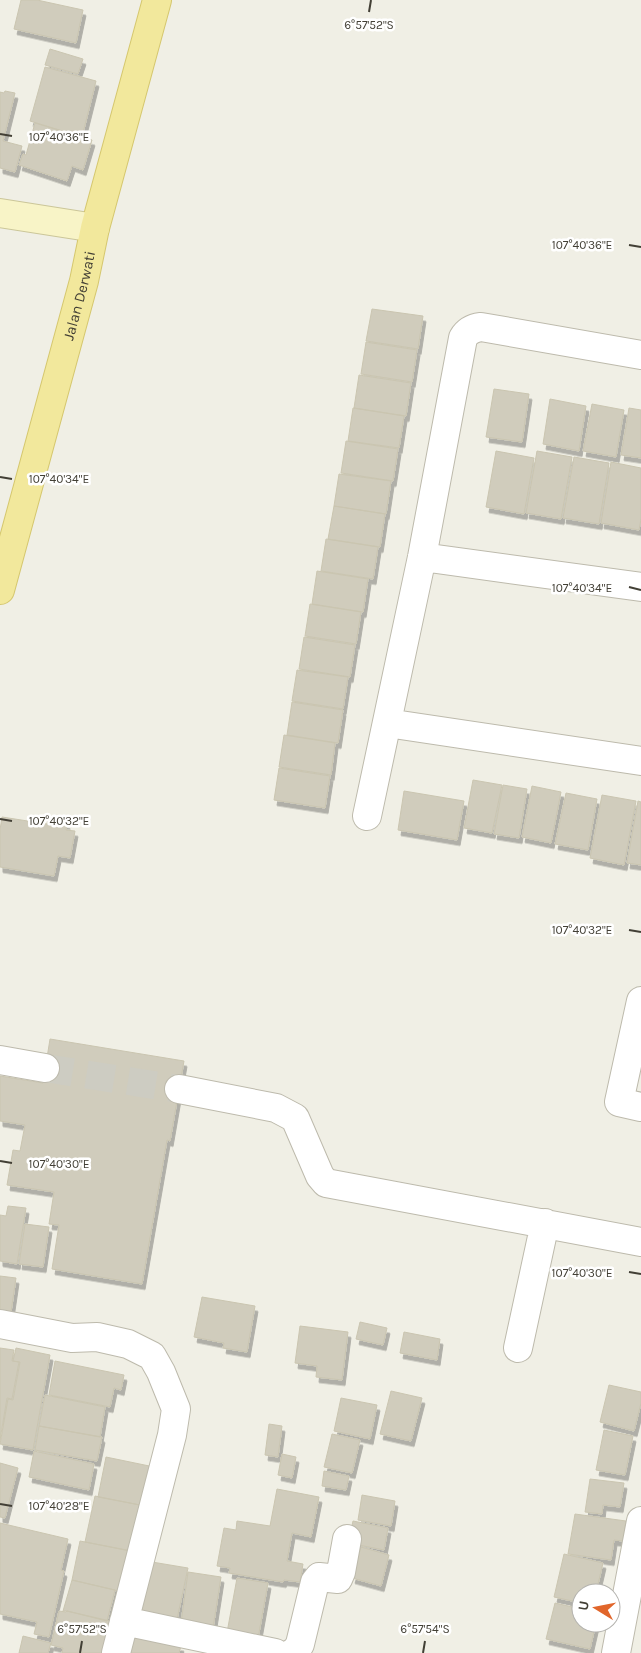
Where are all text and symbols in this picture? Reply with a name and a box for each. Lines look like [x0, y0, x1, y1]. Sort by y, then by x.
text: 6°57'52"S [344, 18, 394, 32]
text: 107°40'36"E [29, 130, 89, 144]
text: 107°40'36"E [552, 238, 612, 252]
street label: Jalan Derwati [59, 249, 99, 342]
text: 107°40'34"E [29, 472, 89, 486]
text: 107°40'34"E [552, 581, 612, 595]
text: 107°40'32"E [29, 814, 89, 828]
text: 107°40'32"E [552, 923, 612, 937]
text: 107°40'30"E [29, 1157, 89, 1171]
text: 107°40'30"E [552, 1266, 612, 1280]
text: 107°40'28"E [29, 1499, 90, 1513]
north arrow [571, 1583, 621, 1633]
text: U [574, 1600, 593, 1612]
text: 6°57'52"S [57, 1622, 107, 1636]
text: 6°57'54"S [400, 1622, 450, 1636]

